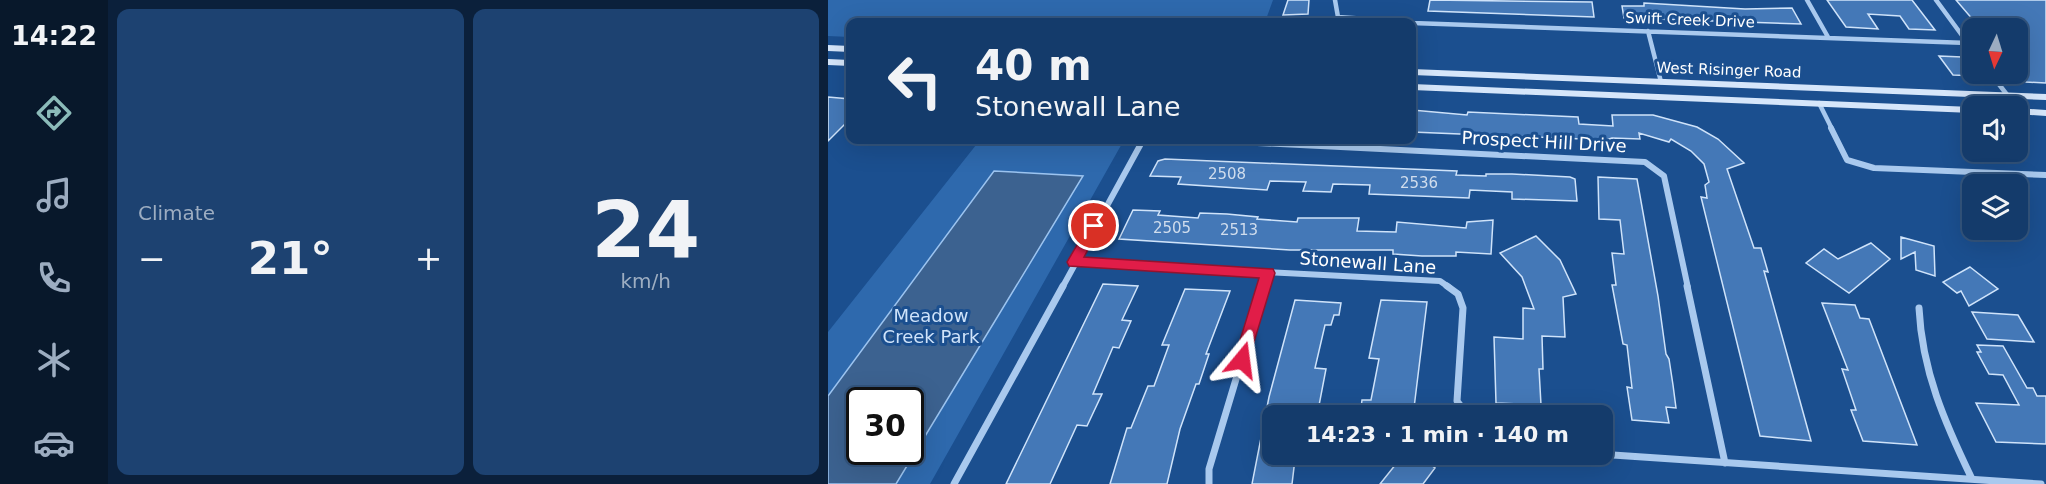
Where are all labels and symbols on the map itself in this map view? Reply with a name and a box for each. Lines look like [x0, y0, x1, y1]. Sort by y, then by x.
street label: Swift Creek Drive [1625, 9, 1755, 31]
north arrow [1962, 18, 2028, 84]
street label: West Risinger Road [1656, 58, 1802, 82]
street label: Prospect Hill Drive [1461, 127, 1627, 156]
house number: 2508 [1208, 165, 1246, 183]
house number: 2536 [1400, 174, 1438, 192]
pin [1068, 200, 1119, 251]
house number: 2505 [1153, 219, 1191, 237]
house number: 2513 [1220, 221, 1258, 239]
street label: Stonewall Lane [1299, 247, 1437, 278]
park label: Meadow Creek Park [883, 305, 980, 347]
position arrow [1210, 328, 1274, 392]
speed limit sign: 30 [846, 387, 924, 465]

